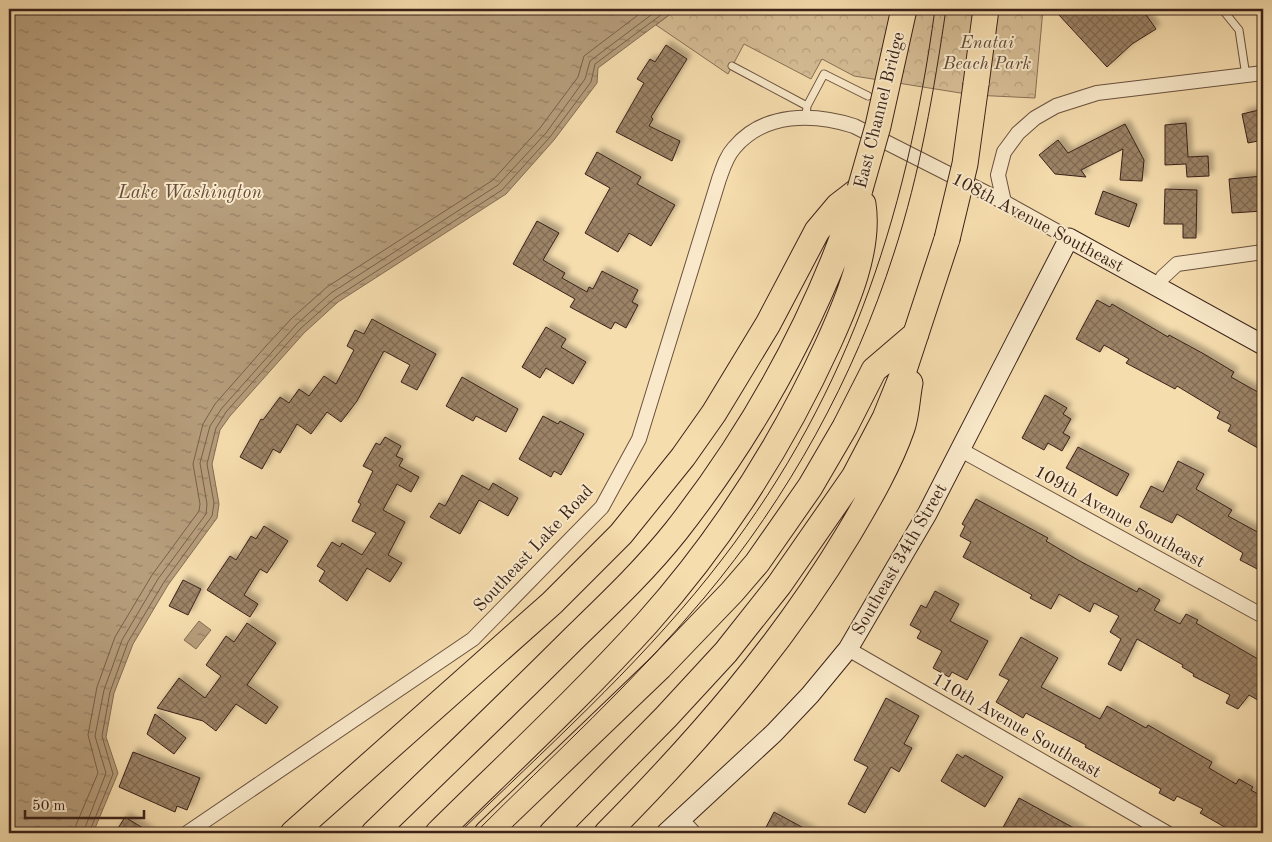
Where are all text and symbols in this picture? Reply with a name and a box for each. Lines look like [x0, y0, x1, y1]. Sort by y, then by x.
street label: East Channel Bridge [852, 30, 908, 190]
park label: Enatai Beach Park [942, 34, 1031, 73]
street label: 108th Avenue Southeast [949, 170, 1126, 276]
water label: Lake Washington [117, 184, 262, 203]
street label: 109th Avenue Southeast [1031, 463, 1208, 571]
street label: Southeast 34th Street [849, 481, 951, 638]
street label: Southeast Lake Road [471, 482, 597, 615]
street label: 110th Avenue Southeast [929, 670, 1104, 782]
scale bar [25, 787, 144, 819]
text: 50 m [32, 799, 66, 814]

